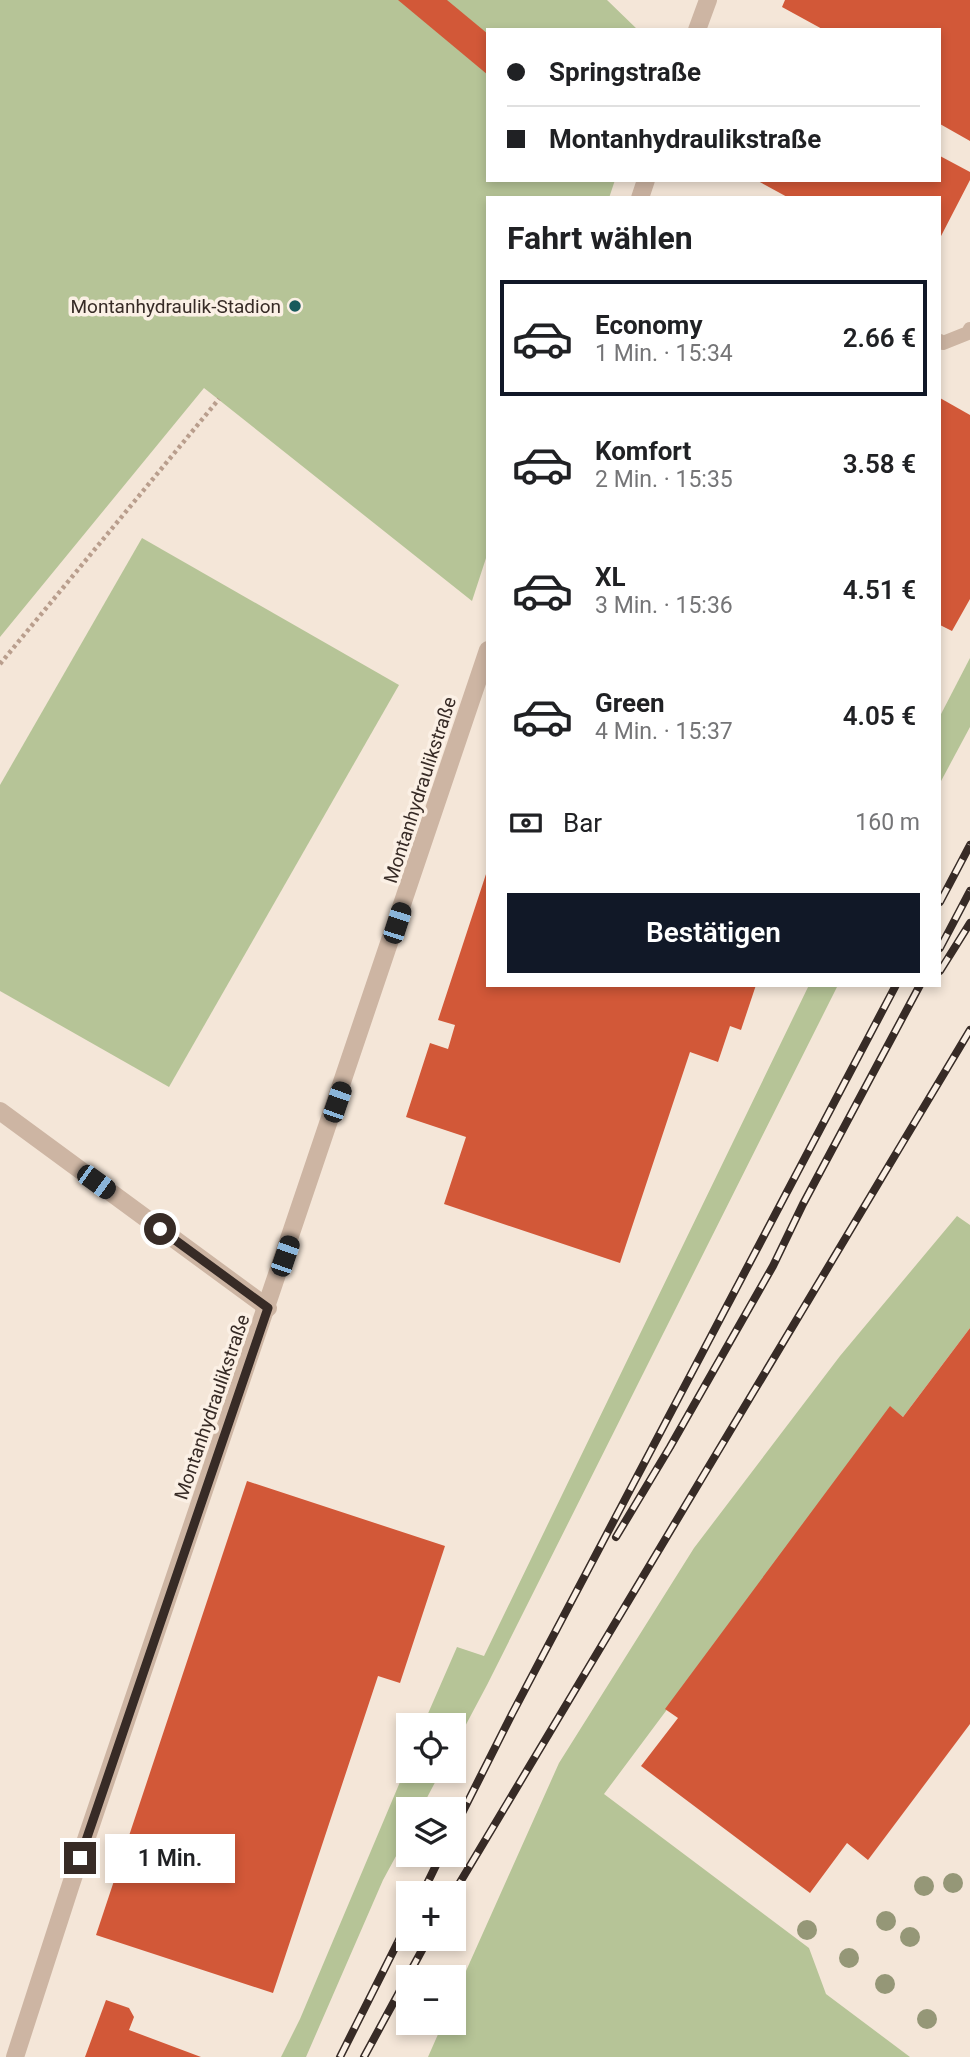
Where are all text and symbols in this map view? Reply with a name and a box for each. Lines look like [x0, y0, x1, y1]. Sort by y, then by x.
text: Springstraße [549, 57, 701, 87]
text: Montanhydraulikstraße [549, 124, 821, 154]
text: Fahrt wählen [507, 219, 693, 257]
place label: Montanhydraulik-Stadion [70, 295, 281, 318]
marker: Montanhydraulik-Stadion [287, 298, 303, 314]
icon: car [511, 307, 574, 370]
text: Economy [595, 310, 702, 340]
text: 2.66 € [843, 323, 916, 353]
text: 1 Min. · 15:34 [595, 340, 733, 367]
icon: car [511, 433, 574, 496]
text: Komfort [595, 436, 691, 466]
text: 3.58 € [843, 449, 916, 479]
text: 2 Min. · 15:35 [595, 466, 733, 493]
icon: car [511, 559, 574, 622]
text: XL [595, 562, 626, 592]
text: 4.51 € [843, 575, 916, 605]
text: 3 Min. · 15:36 [595, 592, 733, 619]
icon: car [511, 685, 574, 748]
text: Green [595, 688, 665, 718]
street label: Montanhydraulikstraße [379, 694, 461, 886]
text: 4.05 € [843, 701, 916, 731]
text: 4 Min. · 15:37 [595, 718, 733, 745]
icon: cash [507, 804, 545, 842]
text: Bar [563, 808, 602, 838]
text: 160 m [855, 809, 920, 836]
button: Bestätigen [507, 893, 920, 973]
car [381, 900, 414, 946]
car [321, 1079, 354, 1125]
car [73, 1161, 120, 1203]
route start [144, 1213, 176, 1245]
car [269, 1233, 302, 1279]
street label: Montanhydraulikstraße [169, 1311, 255, 1503]
map controls [396, 1713, 466, 2035]
button: locate [396, 1713, 466, 1783]
button: layers [396, 1797, 466, 1867]
callout: 1 Min. [104, 1834, 234, 1882]
route end [64, 1842, 96, 1874]
text: 1 Min. [138, 1845, 202, 1872]
button: + [396, 1881, 466, 1951]
button: − [396, 1965, 466, 2035]

